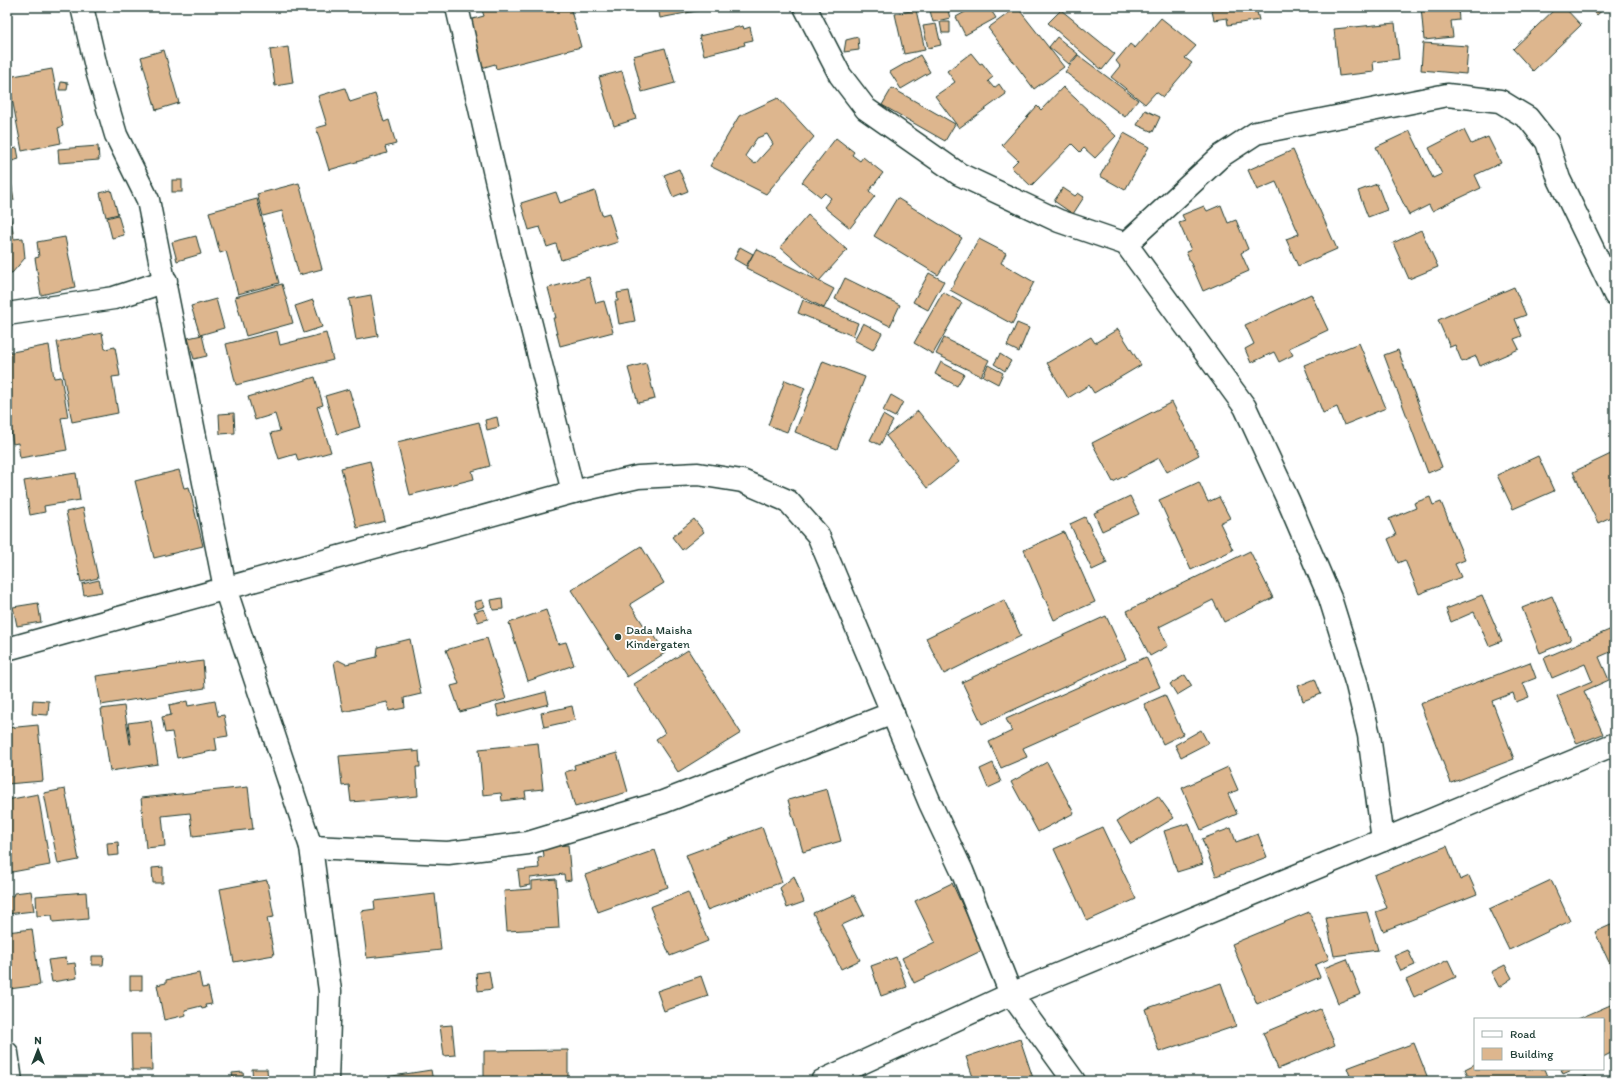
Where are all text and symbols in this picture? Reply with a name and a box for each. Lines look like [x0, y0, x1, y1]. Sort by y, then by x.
place label: Dada Maisha Kindergaten [626, 623, 692, 651]
marker: Dada Maisha Kindergaten [613, 632, 623, 642]
legend [1474, 1018, 1604, 1070]
text: Road [1510, 1027, 1536, 1041]
north arrow [18, 1030, 58, 1070]
text: N [34, 1034, 42, 1047]
text: Building [1510, 1047, 1554, 1061]

